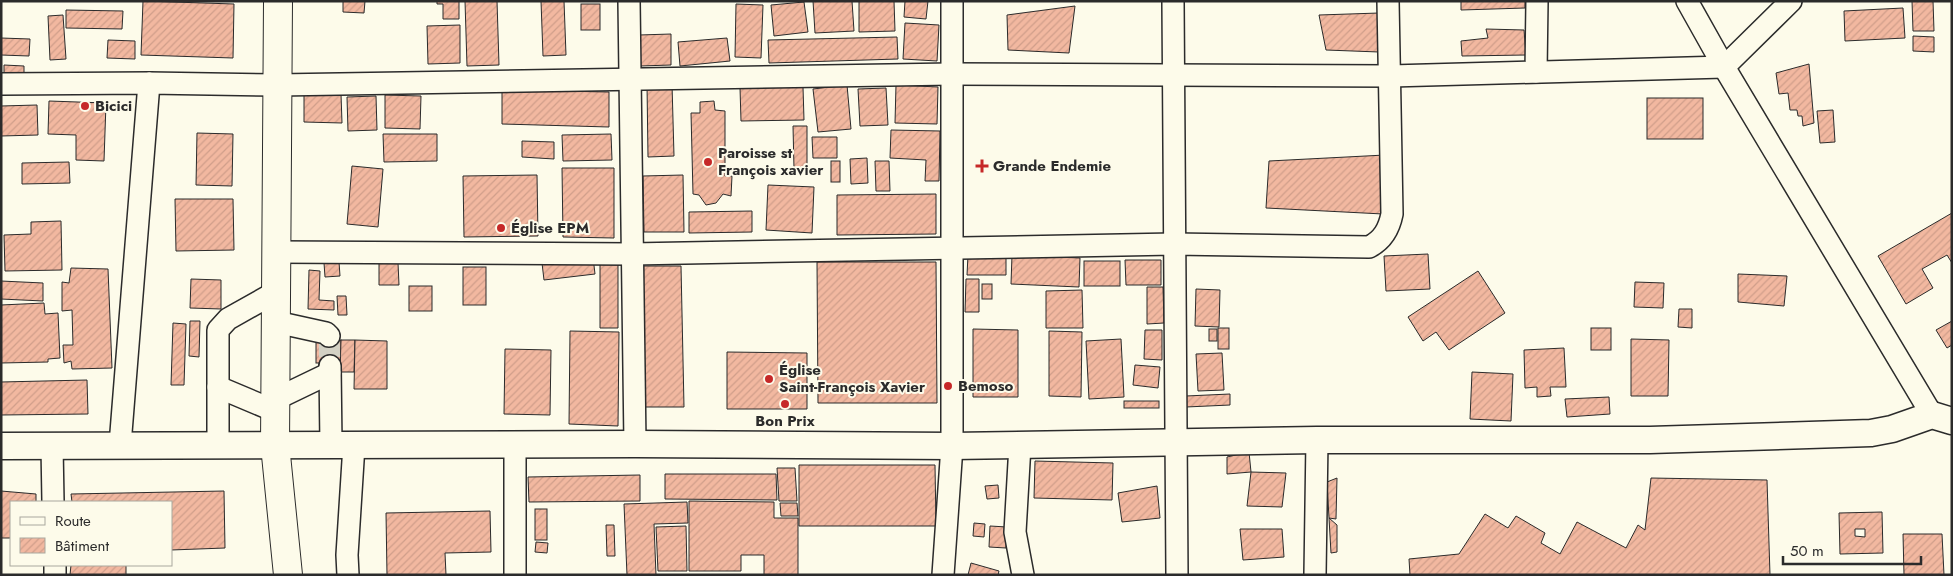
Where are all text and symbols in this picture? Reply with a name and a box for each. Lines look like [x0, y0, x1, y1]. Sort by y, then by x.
place label: Bicici [95, 95, 132, 117]
marker: Bicici [79, 100, 91, 112]
place label: Paroisse st François xavier [718, 142, 824, 181]
place label: Grande Endemie [993, 155, 1111, 177]
marker: Paroisse st François xavier [702, 156, 714, 168]
marker: Grande Endemie [975, 159, 989, 173]
place label: Église EPM [511, 217, 589, 239]
marker: Église EPM [495, 222, 507, 234]
place label: Église Saint-François Xavier [779, 359, 926, 398]
marker: Église Saint-François Xavier [763, 373, 775, 385]
place label: Bemoso [958, 375, 1014, 397]
marker: Bemoso [942, 380, 954, 392]
marker: Bon Prix [779, 398, 791, 410]
place label: Bon Prix [755, 410, 815, 432]
legend [10, 501, 172, 566]
text: Route [55, 510, 91, 532]
scale bar [1783, 534, 1920, 566]
text: Bâtiment [55, 535, 109, 557]
text: 50 m [1790, 540, 1824, 562]

